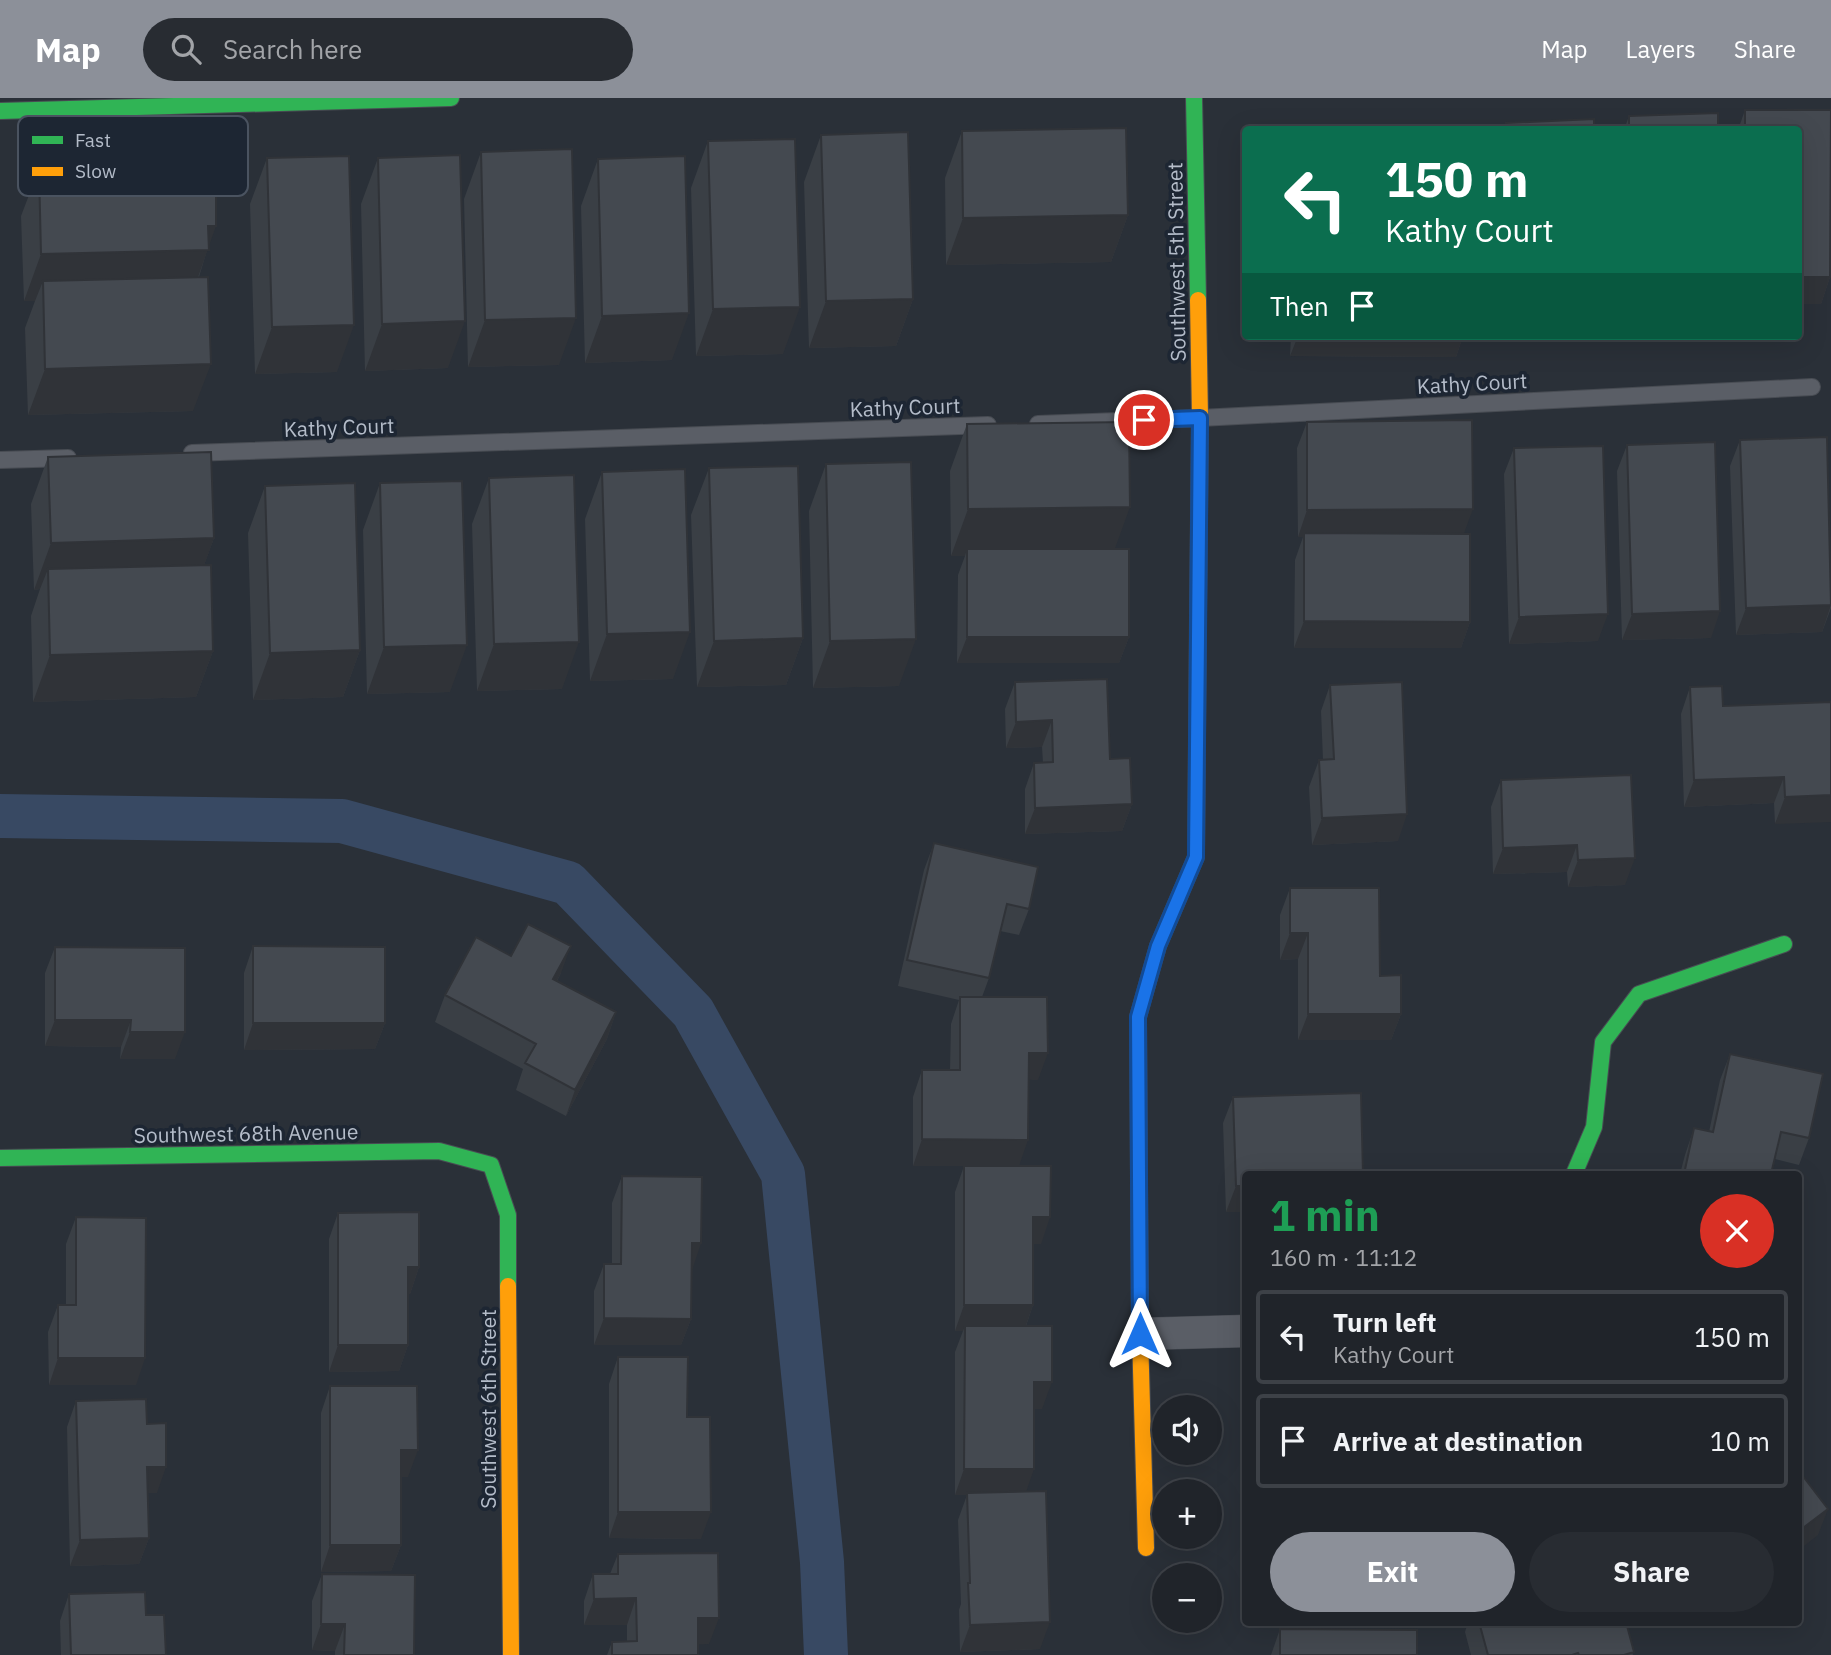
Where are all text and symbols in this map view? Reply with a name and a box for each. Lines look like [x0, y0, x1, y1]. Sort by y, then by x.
search box [143, 18, 633, 81]
text: Map [35, 28, 101, 71]
icon: search [167, 30, 205, 68]
text: Search here [223, 32, 362, 66]
text: Map [1541, 33, 1588, 65]
text: Layers [1626, 33, 1696, 65]
text: Share [1734, 33, 1796, 65]
legend [18, 116, 248, 196]
text: Fast [75, 128, 111, 152]
text: 150 m [1385, 147, 1529, 210]
icon: left [1270, 154, 1361, 245]
text: Slow [75, 159, 116, 183]
street label: Southwest 5th Street [1160, 162, 1192, 362]
text: Kathy Court [1385, 209, 1554, 251]
icon: arrive [1343, 287, 1381, 325]
text: Then [1270, 289, 1329, 323]
street label: Kathy Court [1416, 366, 1528, 400]
pin [1114, 390, 1174, 450]
street label: Kathy Court [849, 391, 961, 423]
icon: arrive [1125, 401, 1163, 439]
street label: Kathy Court [283, 411, 395, 443]
street label: Southwest 68th Avenue [133, 1117, 359, 1149]
text: 1 min [1270, 1188, 1380, 1243]
button: close [1700, 1194, 1774, 1268]
text: 160 m · 11:12 [1270, 1242, 1417, 1272]
position arrow [1103, 1297, 1177, 1371]
text: Turn left [1333, 1305, 1436, 1339]
street label: Southwest 6th Street [474, 1309, 502, 1509]
icon: left [1274, 1318, 1312, 1356]
text: 150 m [1694, 1320, 1770, 1354]
text: Kathy Court [1333, 1339, 1454, 1369]
map controls [1152, 1395, 1222, 1633]
button: sound [1152, 1395, 1222, 1465]
icon: arrive [1274, 1422, 1312, 1460]
text: Arrive at destination [1333, 1424, 1583, 1458]
text: 10 m [1710, 1424, 1770, 1458]
button: + [1152, 1479, 1222, 1549]
button: Exit [1270, 1532, 1515, 1612]
button: Share [1529, 1532, 1774, 1612]
button: − [1152, 1563, 1222, 1633]

